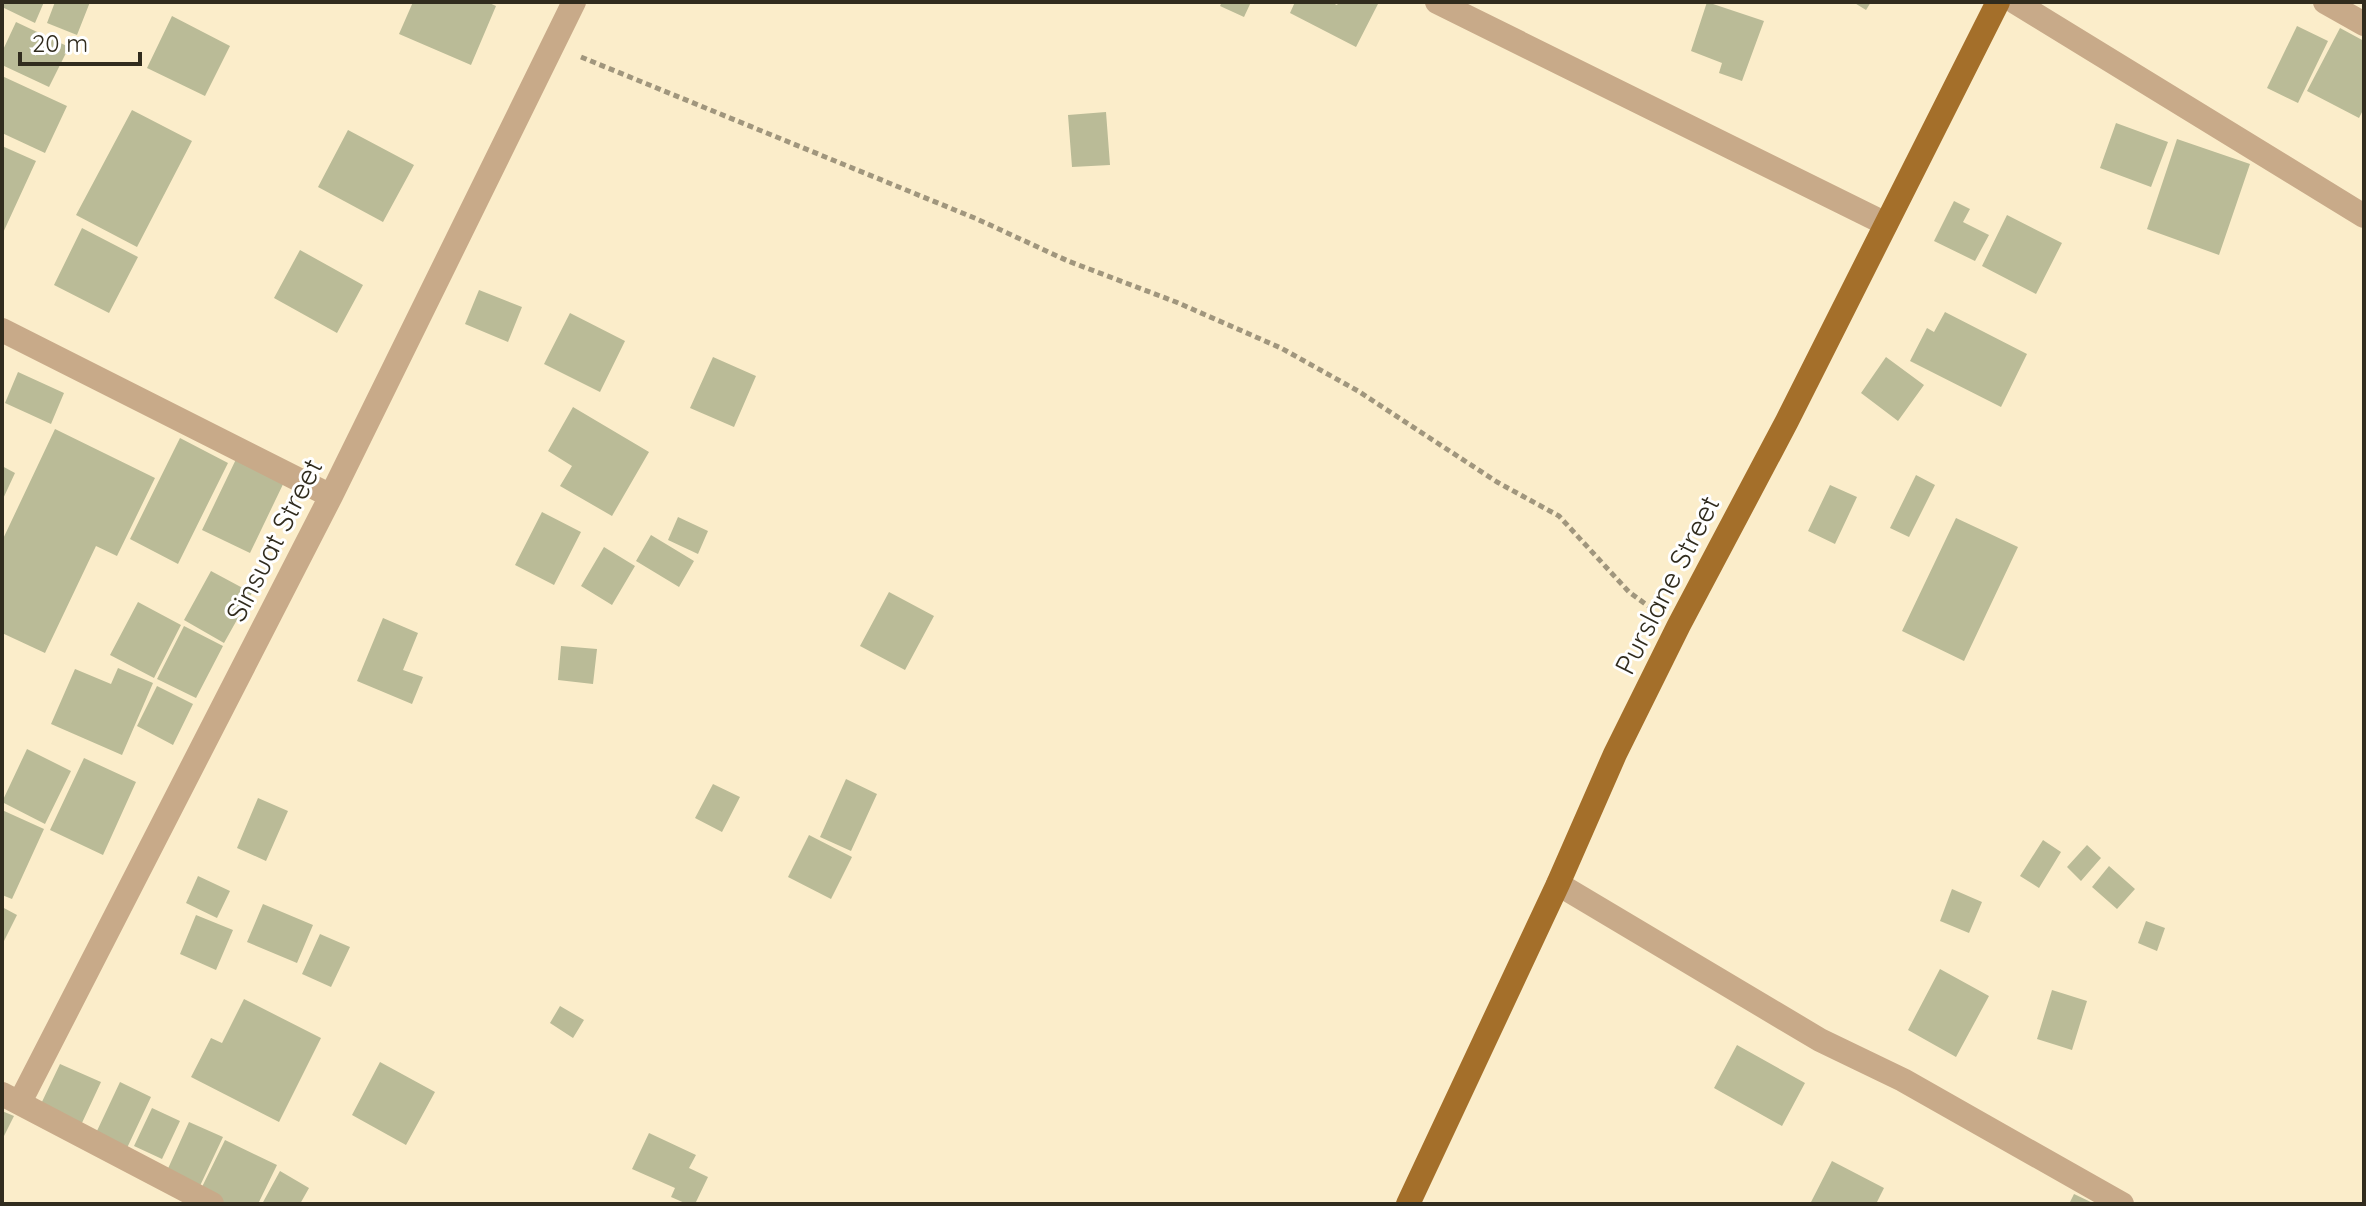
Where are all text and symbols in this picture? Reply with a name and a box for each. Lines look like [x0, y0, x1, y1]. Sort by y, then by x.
scale bar [20, 16, 140, 66]
text: 20 m [32, 28, 88, 58]
street label: Sinsuat Street [218, 453, 329, 627]
street label: Purslane Street [1606, 490, 1727, 680]

